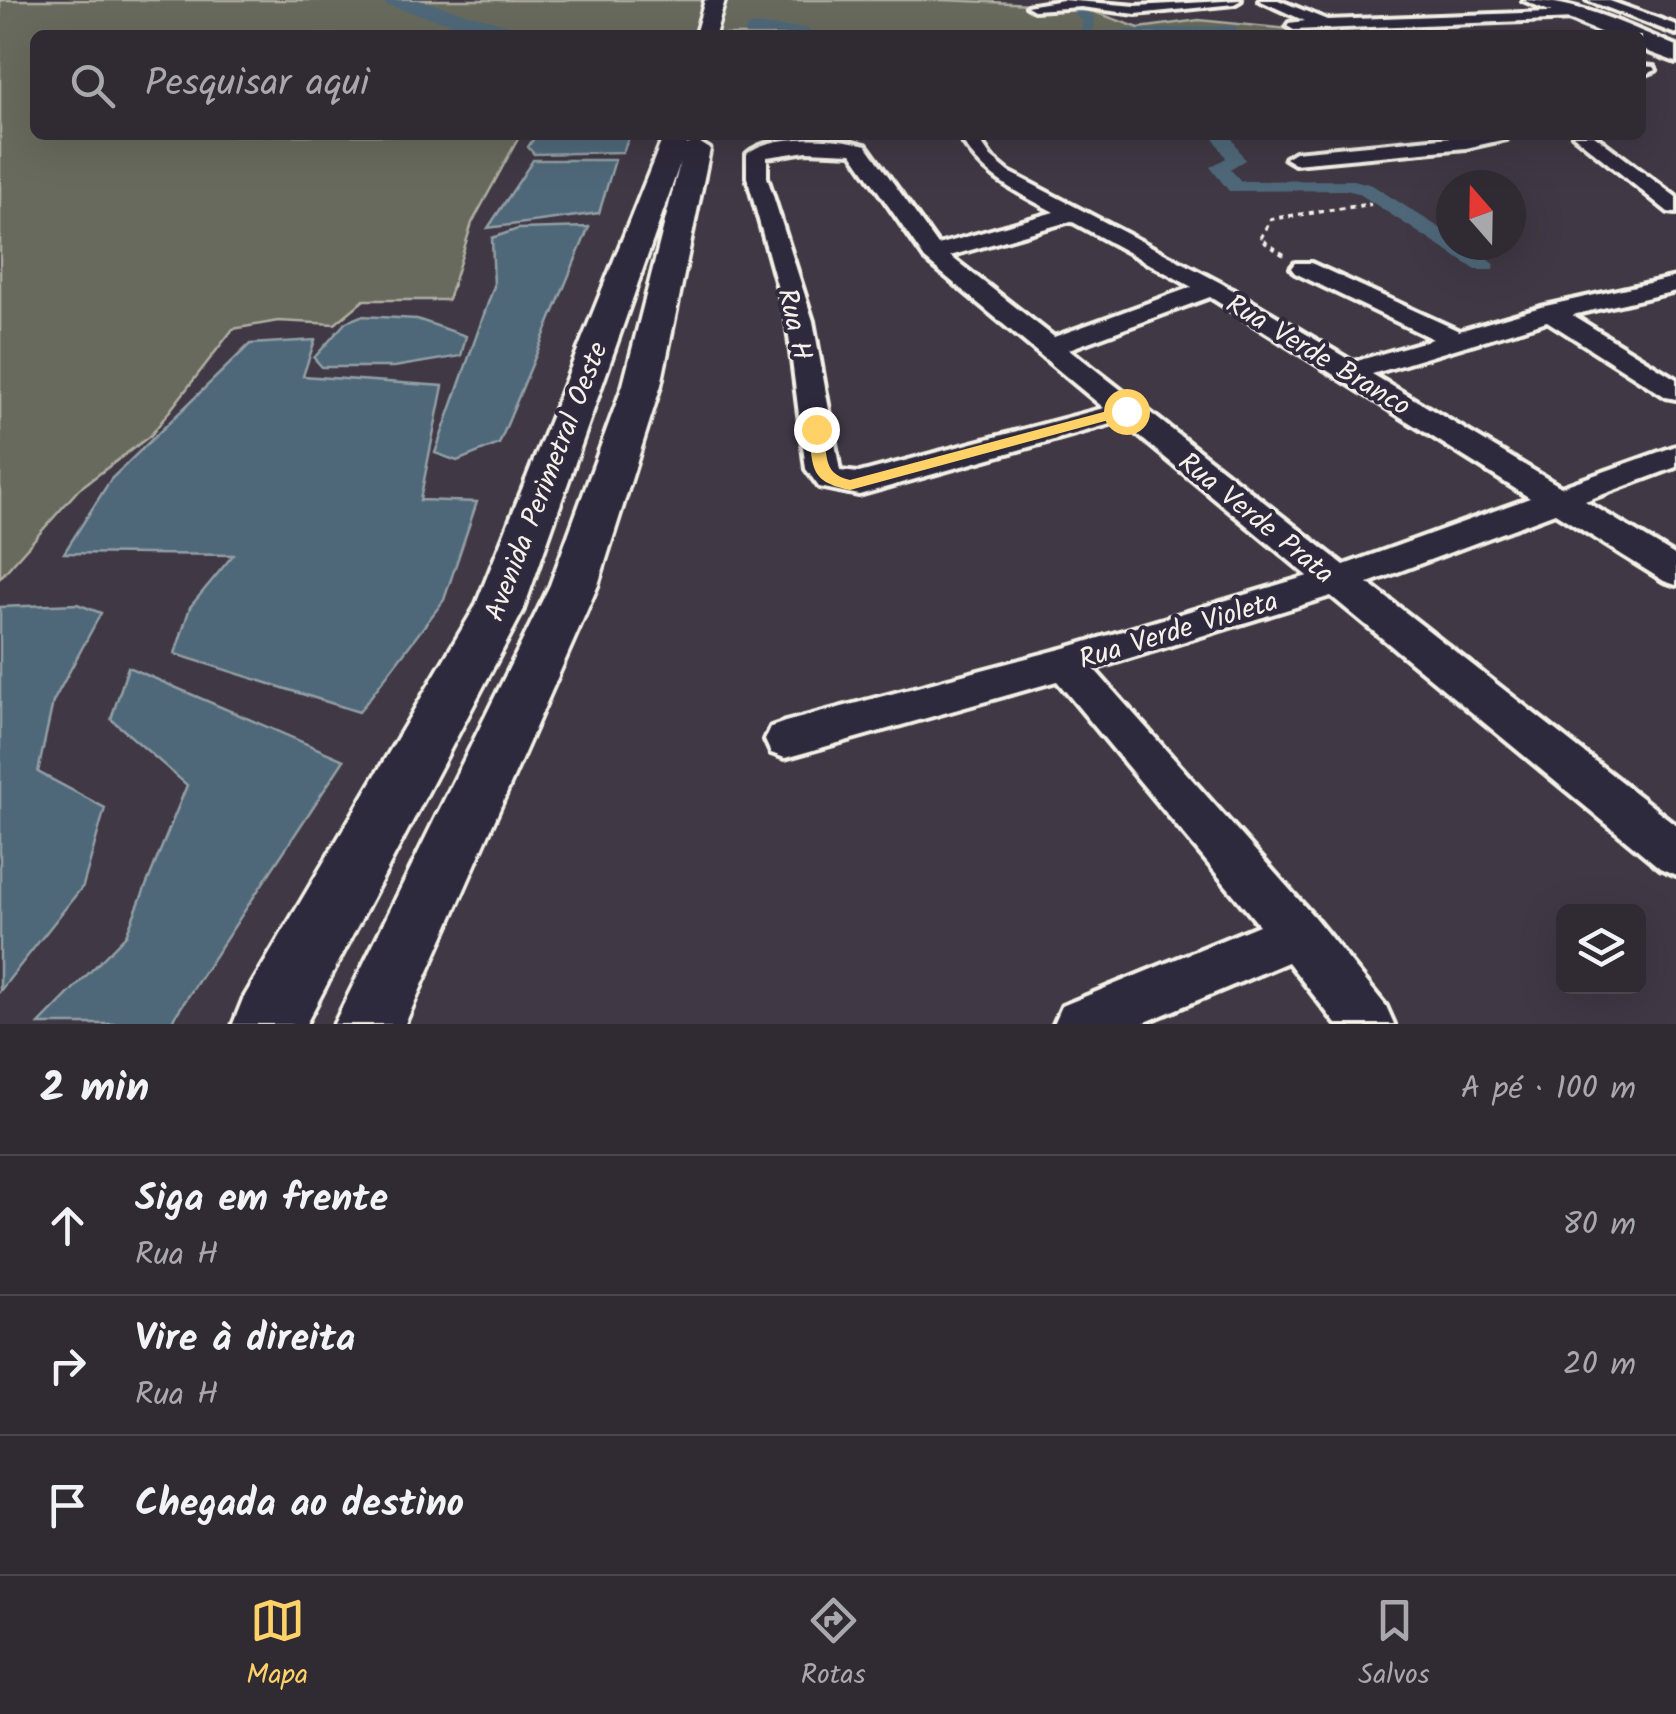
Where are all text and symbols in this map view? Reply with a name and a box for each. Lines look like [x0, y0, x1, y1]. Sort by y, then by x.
search box [30, 30, 1646, 140]
text: Pesquisar aqui [145, 55, 369, 115]
icon: search [65, 58, 120, 113]
north arrow [1436, 170, 1526, 260]
street label: Rua Verde Branco [1217, 283, 1419, 429]
street label: Rua H [763, 284, 824, 365]
street label: Avenida Perimetral Oeste [473, 335, 622, 628]
route start [1104, 389, 1150, 435]
route end [794, 407, 840, 453]
street label: Rua Verde Prata [1167, 442, 1344, 596]
street label: Rua Verde Violeta [1073, 580, 1284, 683]
map controls [1556, 904, 1646, 994]
button: layers [1556, 904, 1646, 994]
text: 2 min [40, 1056, 149, 1123]
text: A pé · 100 m [1461, 1064, 1636, 1115]
text: Siga em frente [135, 1170, 388, 1230]
icon: ahead [40, 1198, 95, 1253]
text: 80 m [1562, 1200, 1636, 1251]
text: Rua H [135, 1230, 218, 1281]
text: Vire à direita [135, 1310, 355, 1370]
icon: right [40, 1338, 95, 1393]
text: 20 m [1563, 1340, 1636, 1391]
text: Rua H [135, 1370, 218, 1421]
text: Chegada ao destino [135, 1475, 464, 1535]
icon: arrive [40, 1478, 95, 1533]
tab: Mapa [246, 1593, 308, 1698]
tab: Rotas [801, 1593, 866, 1698]
tab: Salvos [1358, 1593, 1430, 1698]

